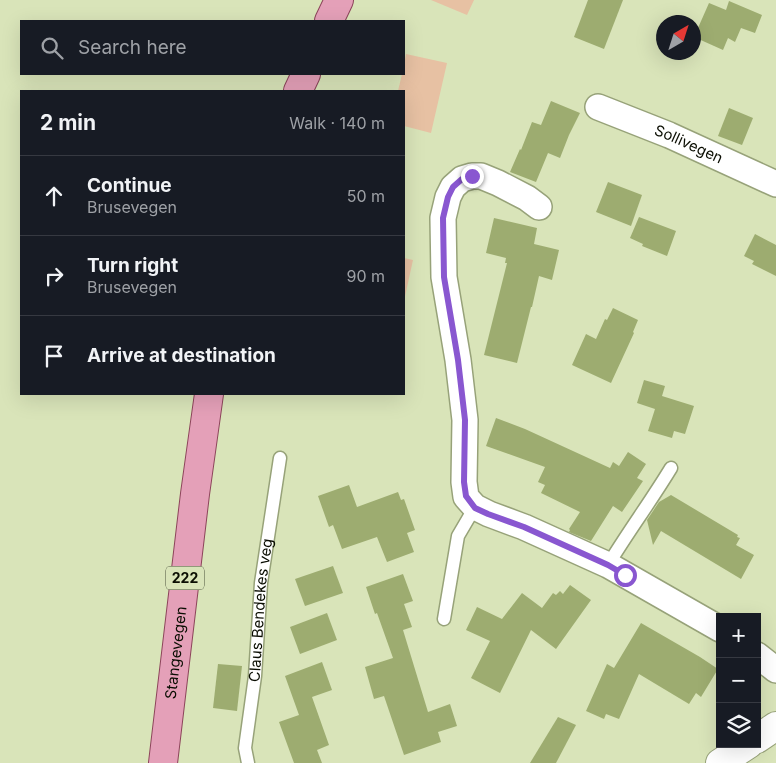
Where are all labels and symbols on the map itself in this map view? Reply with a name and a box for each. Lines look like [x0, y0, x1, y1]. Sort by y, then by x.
north arrow [656, 15, 701, 60]
street label: Sollivegen [652, 120, 726, 167]
route end [461, 165, 484, 188]
street label: Claus Bendekes veg [244, 537, 277, 683]
route start [614, 564, 637, 587]
road number: 222 [166, 566, 204, 590]
street label: Stangevegen [161, 605, 191, 700]

